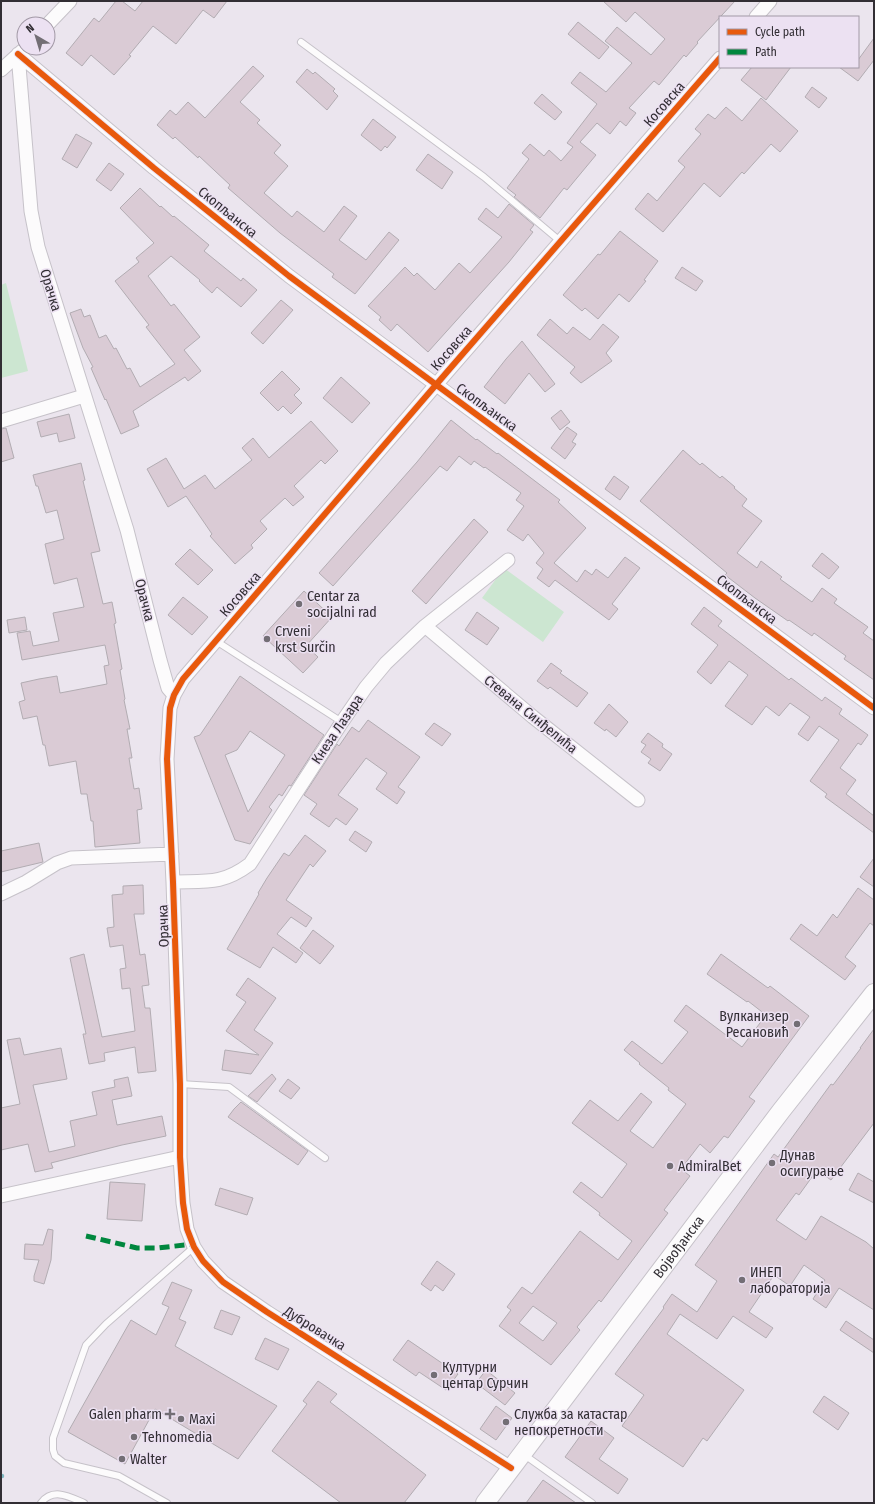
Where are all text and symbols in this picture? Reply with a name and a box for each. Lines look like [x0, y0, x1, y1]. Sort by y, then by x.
north arrow [16, 16, 56, 56]
legend [719, 16, 859, 68]
text: N [24, 21, 37, 36]
text: Cycle path [755, 25, 805, 39]
text: Path [755, 45, 777, 59]
street label: Косовска [640, 78, 689, 130]
street label: Скопљанска [195, 183, 261, 242]
street label: Орачка [36, 267, 65, 313]
street label: Косовска [427, 322, 476, 374]
street label: Скопљанска [453, 379, 521, 435]
street label: Косовска [216, 568, 265, 620]
street label: Скопљанска [713, 571, 781, 628]
street label: Орачка [131, 577, 158, 623]
place label: Centar za socijalni rad [307, 588, 377, 621]
marker: Centar za socijalni rad [294, 599, 304, 609]
place label: Crveni krst Surčin [275, 623, 336, 656]
marker: Crveni krst Surčin [262, 634, 272, 644]
street label: Стевана Синђелића [481, 672, 581, 757]
street label: Кнеза Лазара [308, 691, 367, 767]
street label: Орачка [154, 904, 173, 948]
place label: Вулканизер Ресановић [719, 1008, 789, 1041]
marker: Вулканизер Ресановић [792, 1019, 802, 1029]
place label: Дунав осигурање [779, 1147, 844, 1180]
place label: AdmiralBet [678, 1158, 742, 1175]
marker: Дунав осигурање [767, 1158, 777, 1168]
marker: AdmiralBet [665, 1161, 675, 1171]
street label: Војвођанска [650, 1212, 708, 1282]
place label: ИНЕП лабораторија [750, 1264, 831, 1297]
marker: ИНЕП лабораторија [737, 1275, 747, 1285]
street label: Дубровачка [280, 1302, 349, 1354]
place label: Културни центар Сурчин [442, 1359, 528, 1392]
marker: Културни центар Сурчин [429, 1370, 439, 1380]
place label: Galen pharm [89, 1406, 162, 1423]
place label: Служба за катастар непокретности [514, 1406, 627, 1439]
marker: Galen pharm [165, 1409, 175, 1419]
place label: Maxi [189, 1411, 215, 1428]
marker: Maxi [176, 1414, 186, 1424]
marker: Служба за катастар непокретности [501, 1417, 511, 1427]
place label: Tehnomedia [142, 1429, 212, 1446]
marker: Tehnomedia [129, 1432, 139, 1442]
place label: Walter [130, 1451, 167, 1468]
marker: Walter [117, 1454, 127, 1464]

